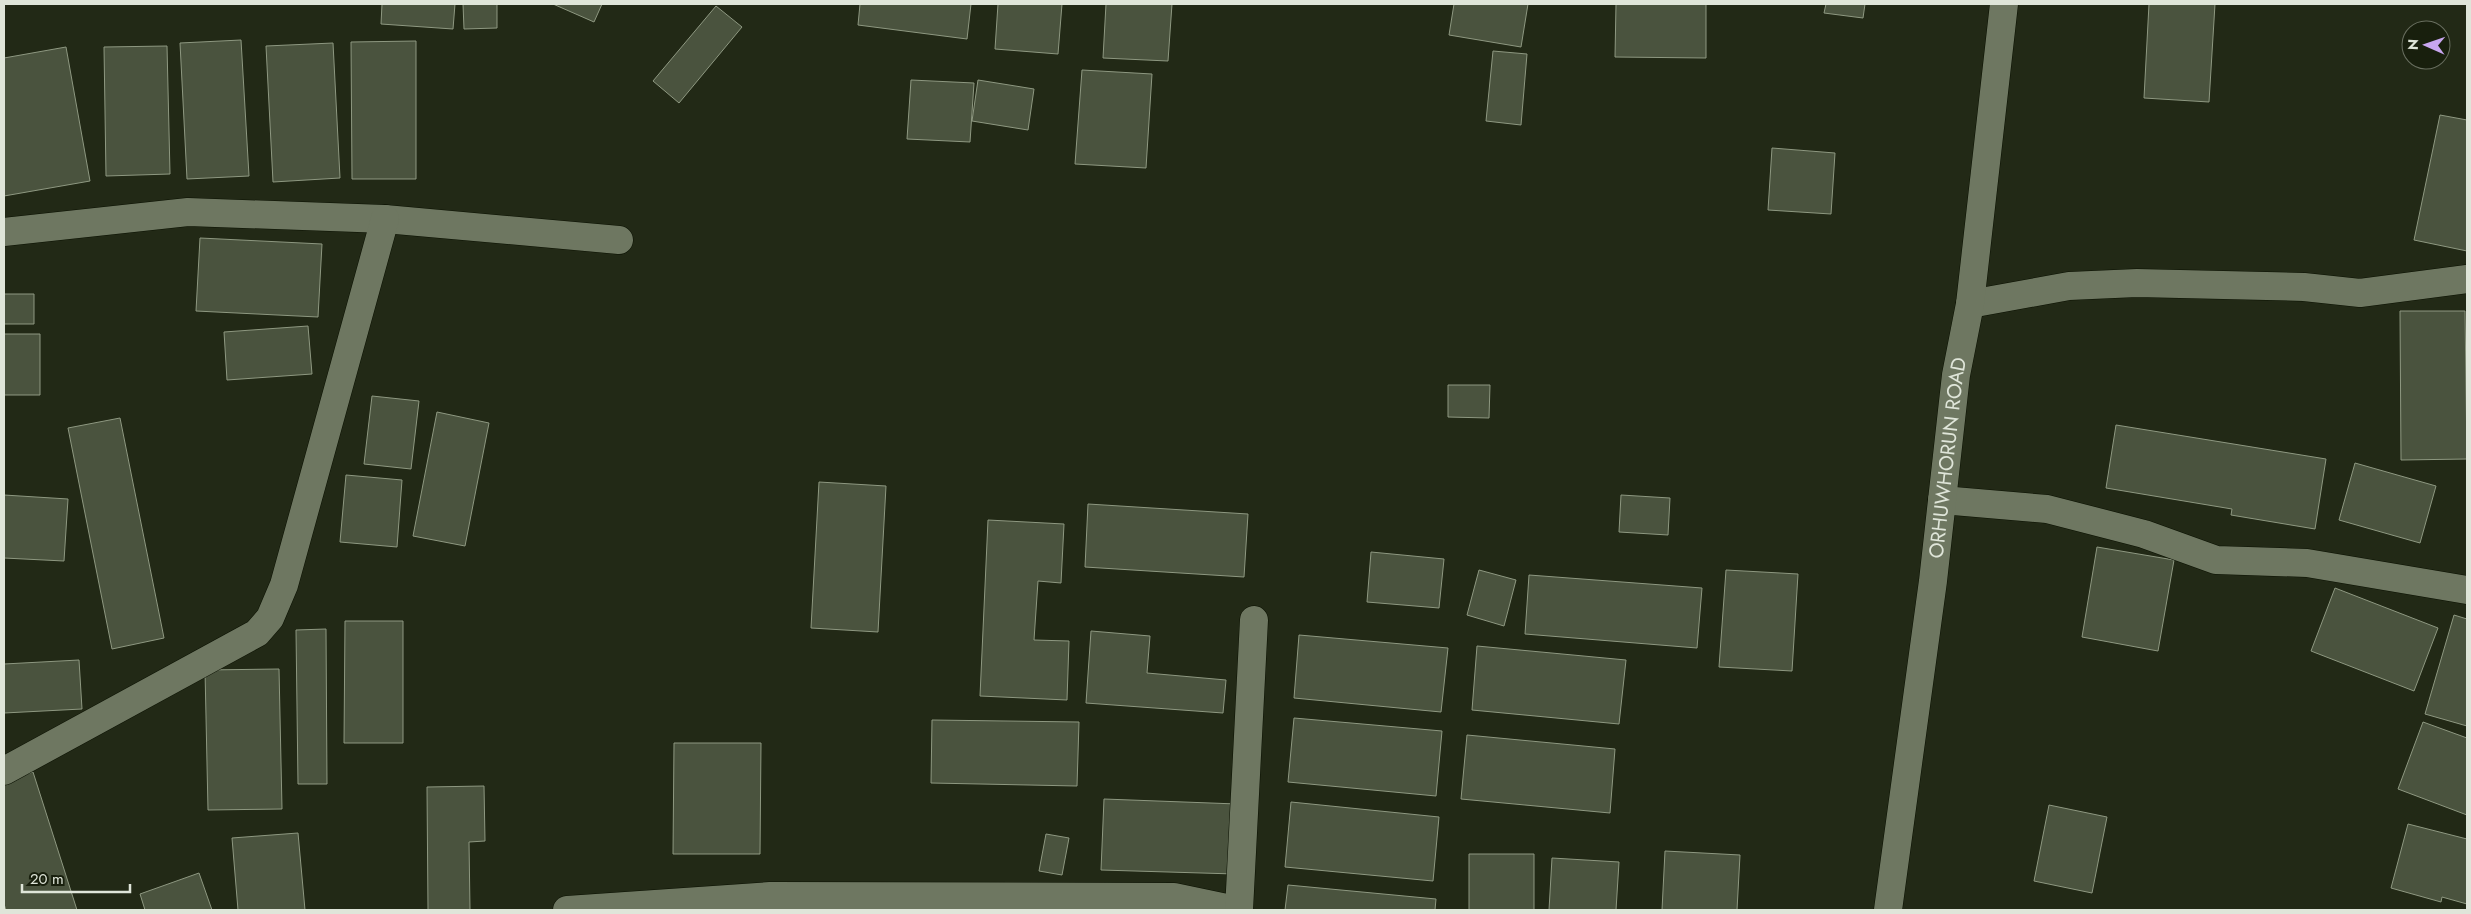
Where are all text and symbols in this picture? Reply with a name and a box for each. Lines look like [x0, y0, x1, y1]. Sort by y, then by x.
north arrow [2401, 20, 2451, 70]
text: N [2403, 39, 2423, 50]
street label: ORHUWHORUN ROAD [1922, 355, 1974, 560]
scale bar [22, 862, 130, 894]
text: 20 m [30, 868, 64, 890]

